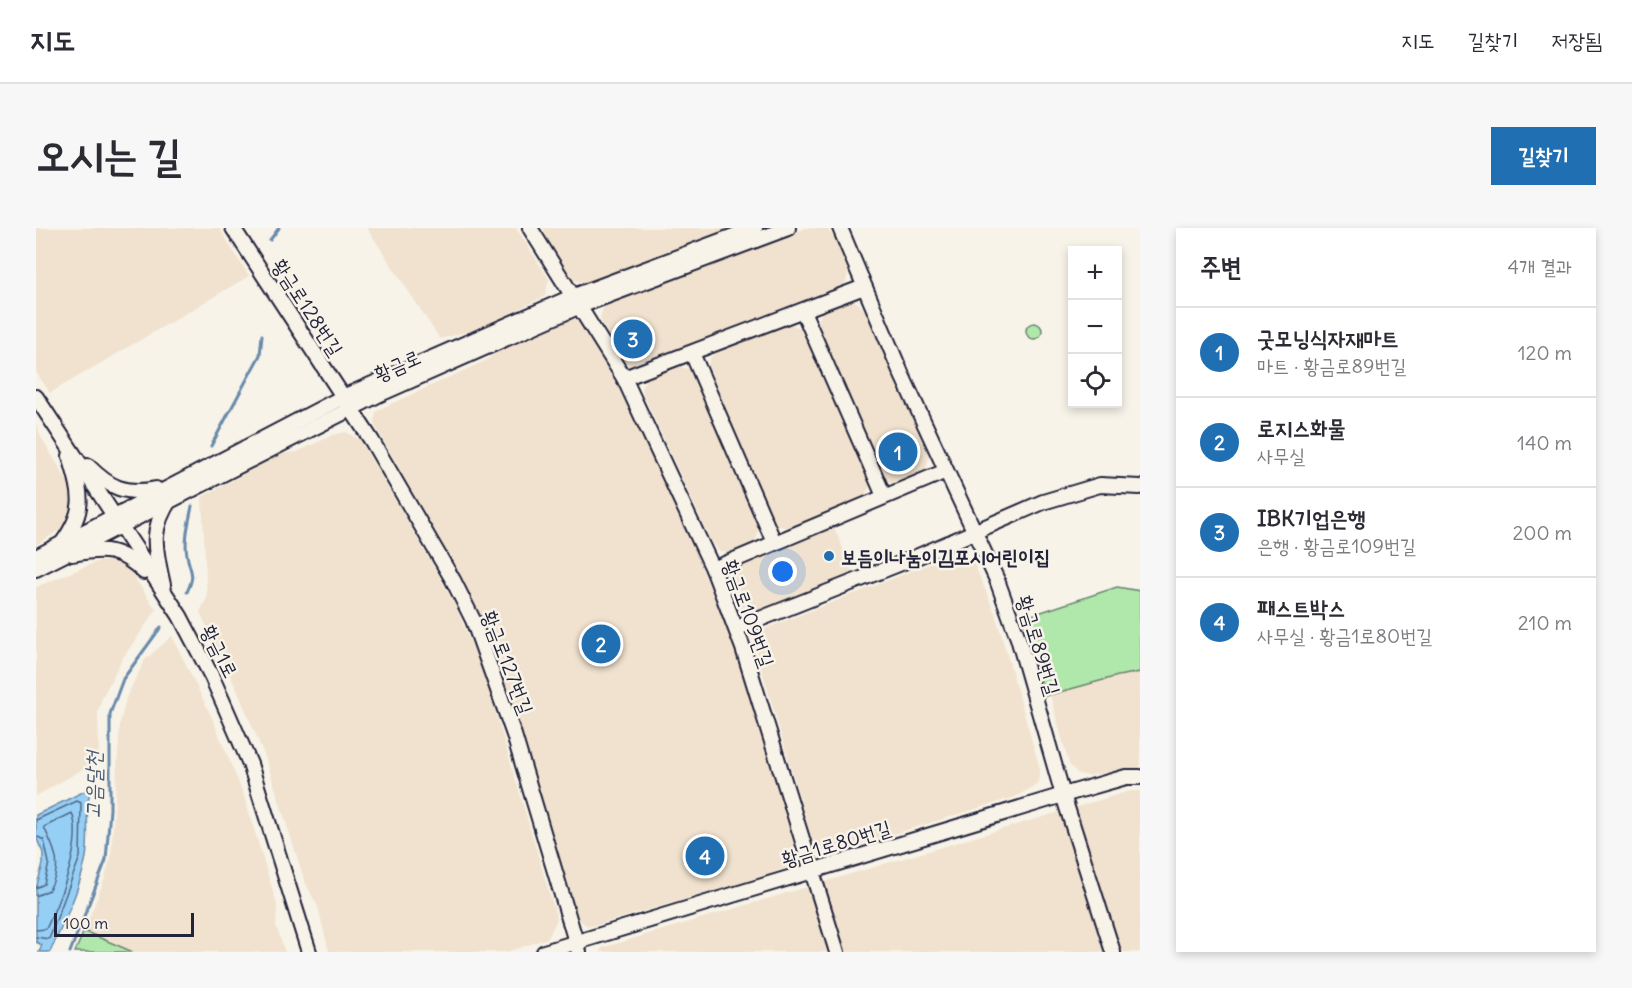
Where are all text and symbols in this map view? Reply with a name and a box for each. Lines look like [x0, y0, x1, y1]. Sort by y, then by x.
text: 지도 [30, 22, 75, 58]
text: 지도 [1401, 27, 1435, 54]
text: 길찾기 [1468, 27, 1518, 54]
text: 저장됨 [1551, 27, 1602, 54]
button: 길찾기 [1491, 127, 1596, 185]
text: 오시는 길 [36, 129, 181, 181]
map controls [1068, 246, 1122, 408]
button: + [1068, 246, 1122, 300]
text: 주변 [1200, 250, 1242, 283]
street label: 황금로128번길 [267, 254, 349, 360]
text: 4개 결과 [1507, 254, 1572, 279]
button: − [1068, 300, 1122, 354]
pin: 3 [614, 316, 652, 362]
text: 굿모닝식자재마트 [1257, 324, 1399, 352]
text: 1 [1216, 340, 1223, 365]
text: 120 m [1518, 340, 1572, 365]
street label: 황금로 [370, 344, 424, 386]
text: 마트 · 황금로89번길 [1257, 353, 1407, 378]
button: locate [1068, 354, 1122, 408]
text: 로지스화물 [1257, 414, 1346, 442]
pin: 1 [878, 430, 918, 474]
text: 2 [1214, 430, 1225, 455]
text: 140 m [1517, 430, 1572, 455]
text: 사무실 [1257, 443, 1305, 468]
text: IBK기업은행 [1257, 504, 1365, 532]
text: 3 [1214, 520, 1225, 545]
text: 200 m [1512, 520, 1572, 545]
text: 은행 · 황금로109번길 [1257, 533, 1416, 558]
place label: 보듬이나눔이김포시어린이집 [841, 544, 1050, 569]
marker: 보듬이나눔이김포시어린이집 [822, 549, 836, 563]
street label: 황금로109번길 [718, 556, 780, 670]
your location [768, 557, 797, 586]
street label: 황금로89번길 [1012, 592, 1066, 698]
text: 패스트박스 [1257, 594, 1346, 622]
street label: 황금로127번길 [477, 607, 539, 717]
text: 4 [1214, 610, 1225, 635]
text: 210 m [1518, 610, 1572, 635]
street label: 황금1로 [196, 620, 244, 682]
pin: 2 [582, 622, 620, 666]
text: 사무실 · 황금1로80번길 [1257, 623, 1432, 648]
water label: 고음달천 [79, 749, 107, 819]
street label: 황금1로80번길 [778, 815, 894, 871]
pin: 4 [686, 834, 724, 878]
scale bar [54, 910, 194, 938]
text: 100 m [63, 913, 108, 933]

